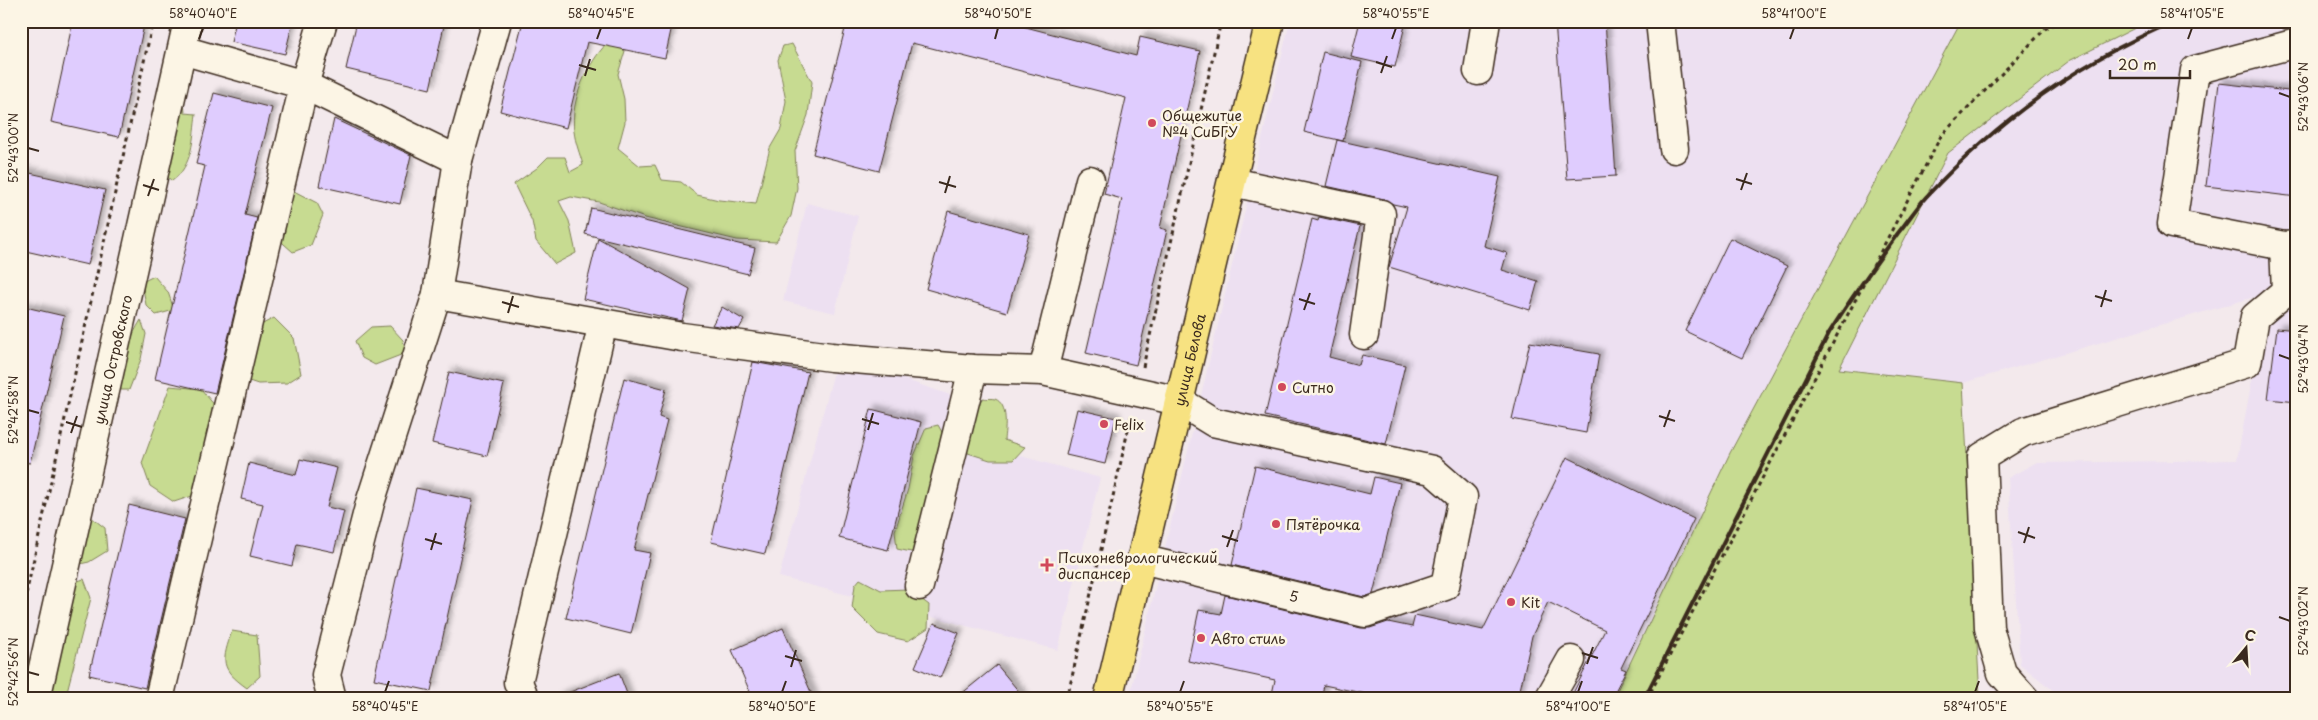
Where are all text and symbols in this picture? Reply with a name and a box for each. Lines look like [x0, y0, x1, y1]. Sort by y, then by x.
text: 58°40'40"E [169, 4, 237, 22]
text: 58°40'45"E [567, 4, 635, 22]
text: 58°40'50"E [964, 4, 1032, 22]
text: 58°40'55"E [1362, 4, 1430, 22]
text: 58°41'00"E [1761, 4, 1827, 22]
text: 58°41'05"E [2160, 4, 2224, 22]
scale bar [2110, 48, 2190, 80]
text: 20 m [2118, 52, 2157, 75]
text: 52°43'06"N [2294, 62, 2312, 132]
place label: Общежитие №4 СиБГУ [1162, 105, 1242, 142]
text: 52°43'00"N [4, 113, 22, 183]
marker: Общежитие №4 СиБГУ [1146, 117, 1158, 129]
street label: улица Островского [87, 292, 137, 426]
street label: улица Белова [1168, 311, 1210, 408]
text: 52°43'04"N [2294, 324, 2312, 394]
text: 52°42'58"N [4, 376, 22, 444]
place label: Ситно [1292, 377, 1334, 398]
marker: Ситно [1276, 381, 1288, 393]
place label: Felix [1114, 414, 1144, 435]
marker: Felix [1098, 418, 1110, 430]
place label: Пятёрочка [1286, 514, 1360, 535]
marker: Пятёрочка [1270, 518, 1282, 530]
place label: Психоневрологический диспансер [1058, 547, 1217, 584]
marker: Психоневрологический диспансер [1040, 558, 1054, 572]
street label: 5 [1287, 585, 1301, 607]
text: 52°43'02"N [2294, 586, 2312, 656]
place label: Kit [1521, 592, 1541, 613]
marker: Kit [1505, 596, 1517, 608]
north arrow [2220, 622, 2270, 672]
text: С [2242, 624, 2258, 647]
place label: Авто стиль [1211, 628, 1285, 649]
marker: Авто стиль [1195, 632, 1207, 644]
text: 52°42'56"N [4, 637, 22, 707]
text: 58°40'45"E [351, 697, 419, 715]
text: 58°40'50"E [748, 697, 816, 715]
text: 58°40'55"E [1146, 697, 1214, 715]
text: 58°41'00"E [1545, 697, 1611, 715]
text: 58°41'05"E [1943, 697, 2007, 715]

